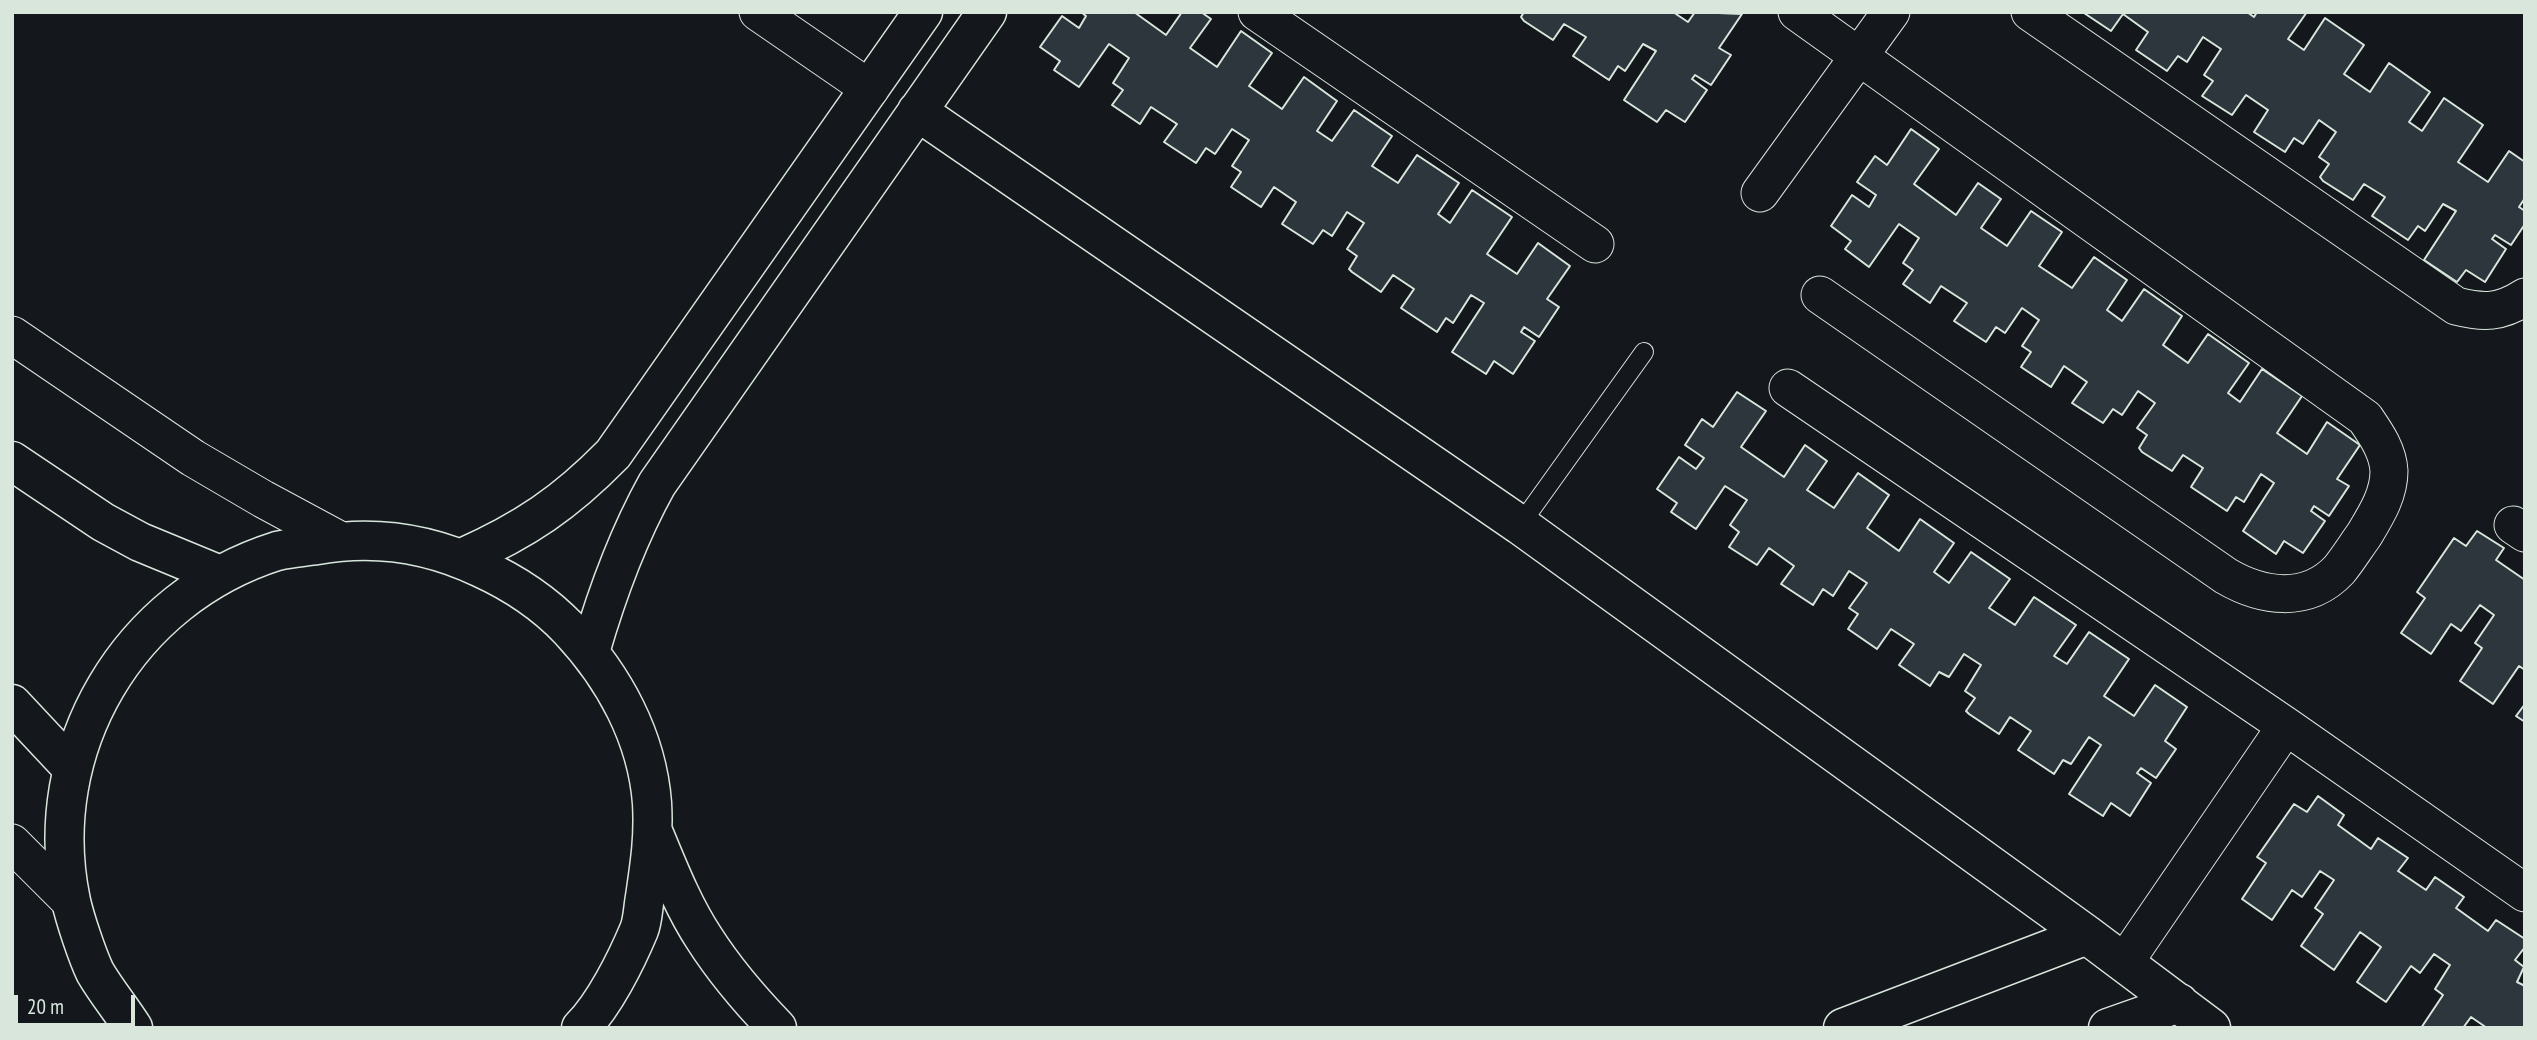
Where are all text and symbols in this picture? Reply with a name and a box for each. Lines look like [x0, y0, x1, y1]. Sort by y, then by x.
scale bar [18, 981, 138, 1025]
text: 20 m [27, 993, 64, 1020]

